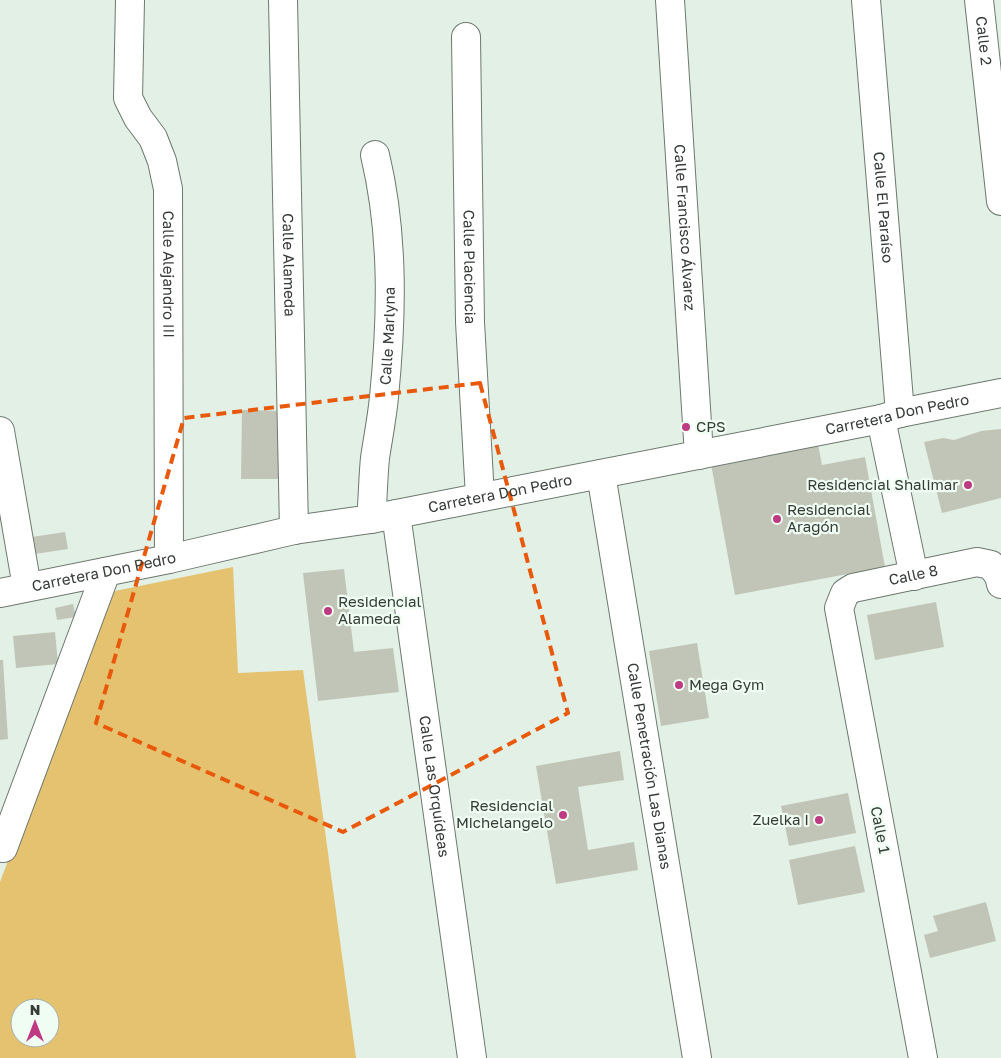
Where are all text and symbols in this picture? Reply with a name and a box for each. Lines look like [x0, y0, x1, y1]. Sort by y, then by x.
street label: Calle 2 [973, 15, 996, 66]
street label: Calle Francisco Álvarez [671, 144, 700, 312]
street label: Calle El Paraíso [871, 151, 898, 264]
street label: Calle Placiencia [460, 210, 480, 324]
street label: Calle Alejandro III [160, 211, 178, 338]
street label: Calle Alameda [279, 213, 300, 317]
street label: Calle Marlyna [375, 287, 398, 386]
street label: Carretera Don Pedro [824, 390, 970, 438]
place label: CPS [696, 417, 726, 435]
marker: CPS [680, 421, 692, 433]
street label: Carretera Don Pedro [426, 470, 573, 516]
place label: Residencial Shalimar [807, 475, 958, 493]
marker: Residencial Shalimar [962, 479, 974, 491]
place label: Residencial Aragón [787, 500, 871, 535]
marker: Residencial Aragón [771, 513, 783, 525]
street label: Carretera Don Pedro [30, 548, 177, 594]
street label: Calle 8 [887, 560, 939, 588]
place label: Residencial Alameda [338, 592, 422, 627]
marker: Residencial Alameda [322, 605, 334, 617]
street label: Calle Penetración Las Dianas [624, 661, 676, 871]
place label: Mega Gym [689, 675, 764, 693]
marker: Mega Gym [673, 679, 685, 691]
street label: Calle Las Orquídeas [416, 714, 454, 858]
place label: Residencial Michelangelo [456, 796, 553, 831]
street label: Calle 1 [868, 805, 894, 855]
marker: Residencial Michelangelo [557, 809, 569, 821]
place label: Zuelka I [752, 810, 809, 828]
marker: Zuelka I [813, 814, 825, 826]
north arrow [10, 998, 60, 1048]
text: N [30, 1001, 40, 1018]

